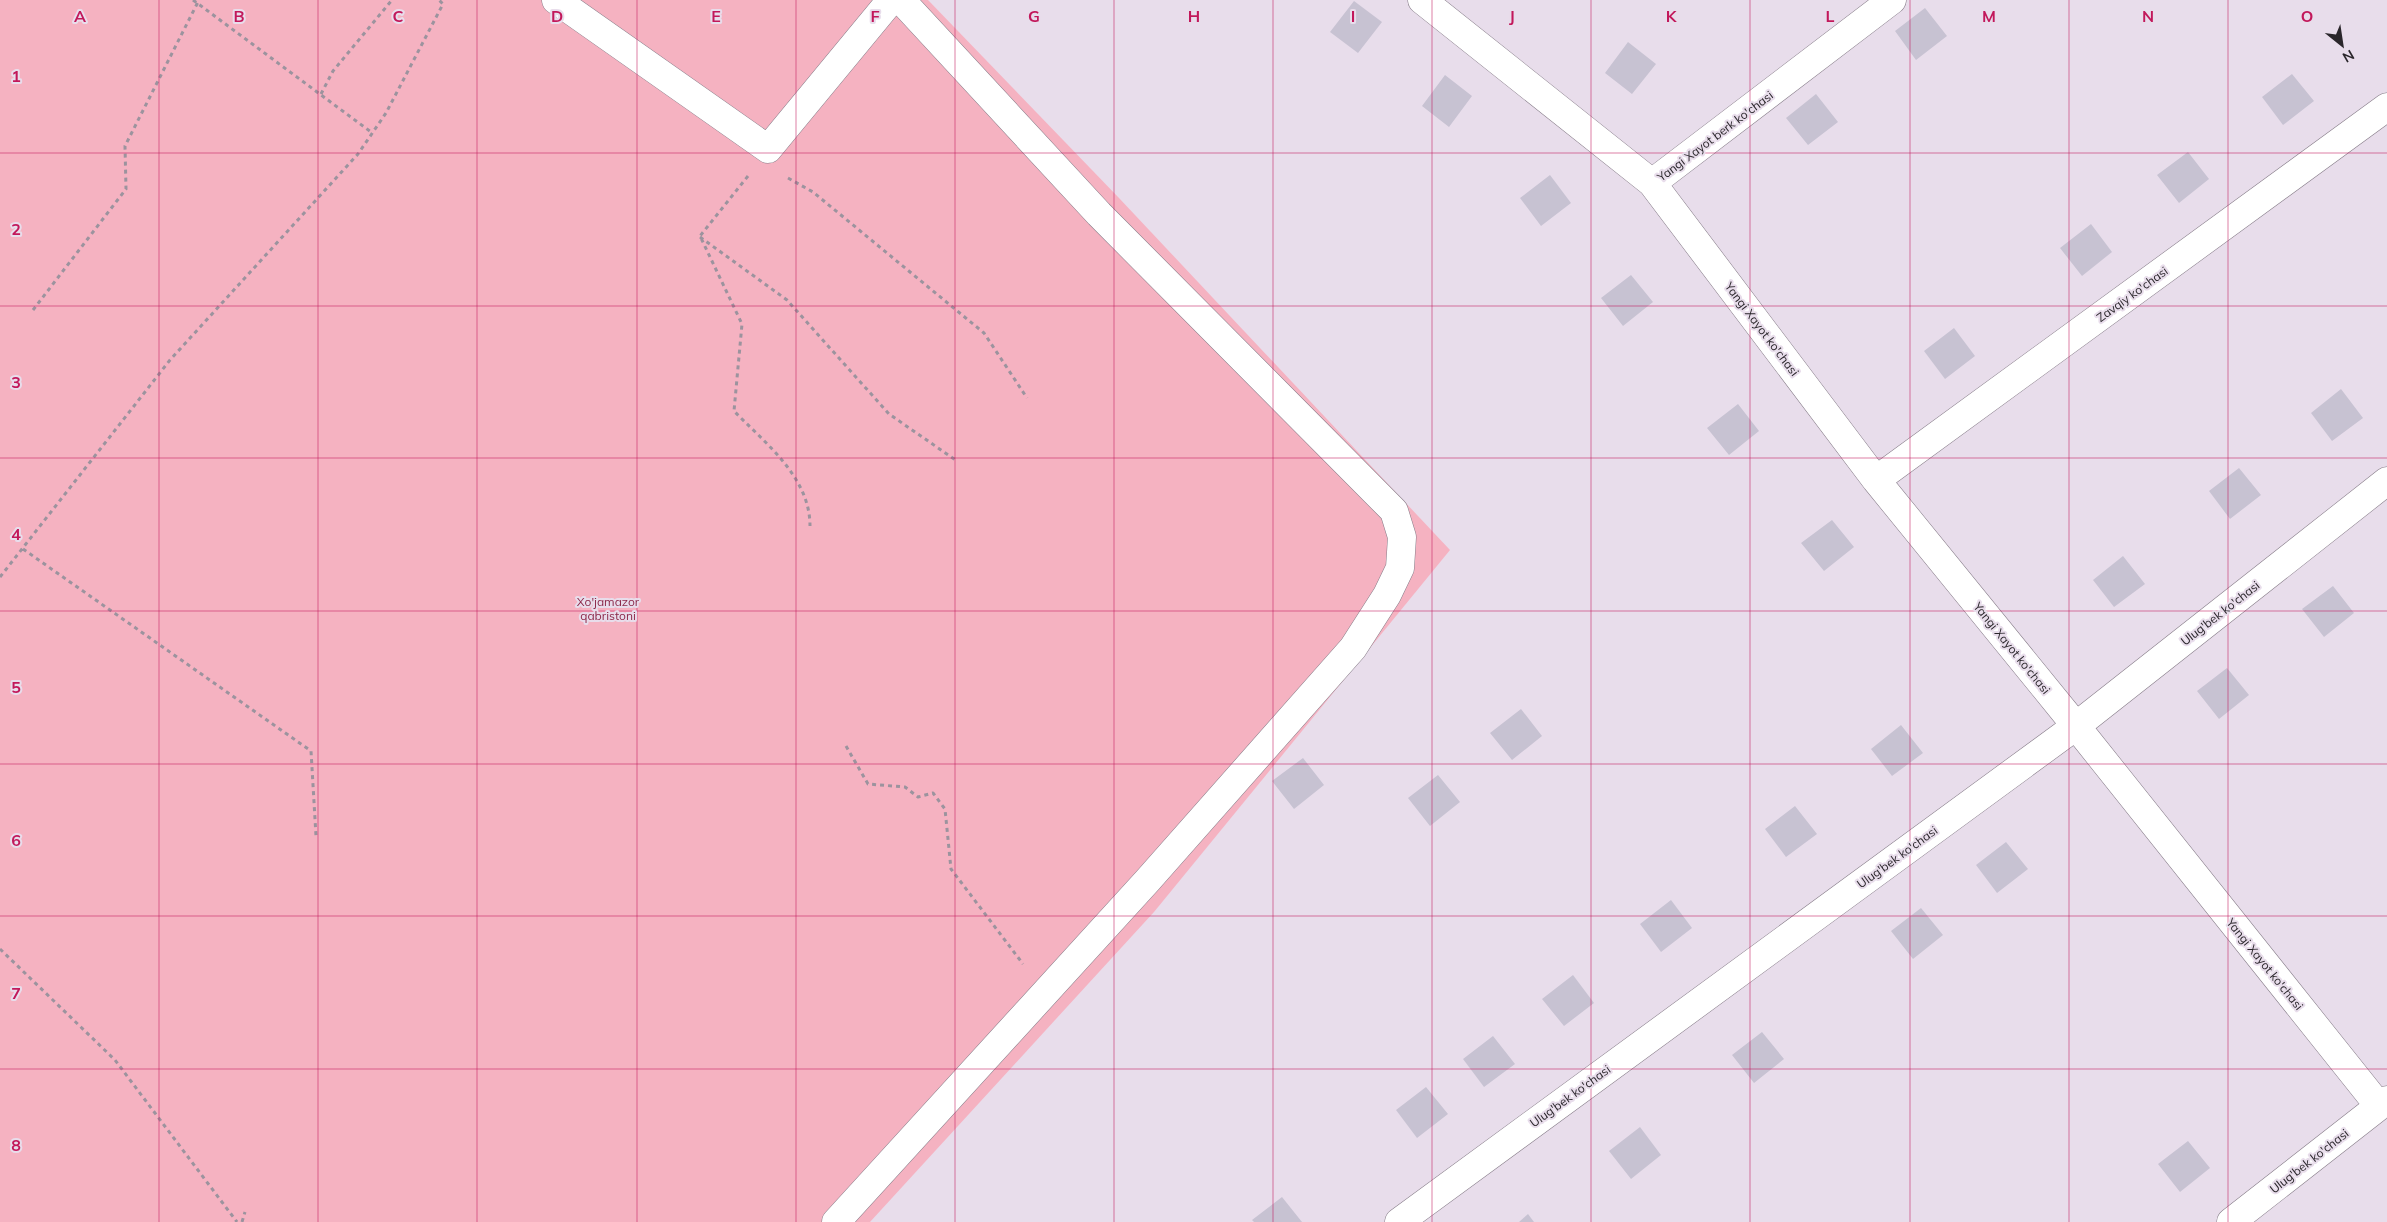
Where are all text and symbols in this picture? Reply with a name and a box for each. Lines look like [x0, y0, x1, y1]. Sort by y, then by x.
text: A [74, 6, 86, 26]
text: B [233, 6, 245, 26]
text: C [393, 6, 404, 26]
text: D [551, 6, 563, 26]
text: E [711, 6, 721, 26]
text: F [870, 6, 880, 26]
text: G [1028, 6, 1040, 26]
text: H [1188, 6, 1200, 26]
text: I [1351, 6, 1355, 26]
text: J [1509, 6, 1515, 26]
text: K [1666, 6, 1678, 26]
text: L [1826, 6, 1835, 26]
text: M [1982, 6, 1996, 26]
text: N [2142, 6, 2154, 26]
text: O [2301, 6, 2313, 26]
north arrow [2317, 20, 2367, 70]
text: N [2339, 46, 2358, 67]
text: 1 [11, 66, 21, 86]
street label: Yangi Xayot berk ko'chasi [1653, 87, 1776, 185]
text: 2 [11, 219, 21, 239]
street label: Zavqiy ko'chasi [2093, 263, 2171, 325]
street label: Yangi Xayot ko'chasi [1721, 278, 1802, 379]
text: 3 [11, 372, 21, 392]
text: 4 [11, 524, 21, 544]
street label: Ulug'bek ko'chasi [2178, 577, 2263, 648]
park label: Xo'jamazor qabristoni [577, 594, 640, 623]
street label: Yangi Xayot ko'chasi [1970, 598, 2054, 697]
text: 5 [11, 677, 21, 697]
street label: Ulug'bek ko'chasi [1854, 823, 1940, 891]
text: 6 [11, 830, 21, 850]
street label: Yangi Xayot ko'chasi [2223, 914, 2307, 1013]
text: 7 [11, 983, 21, 1003]
street label: Ulug'bek ko'chasi [1527, 1062, 1613, 1130]
street label: Ulug'bek ko'chasi [2267, 1125, 2352, 1196]
text: 8 [11, 1135, 21, 1155]

